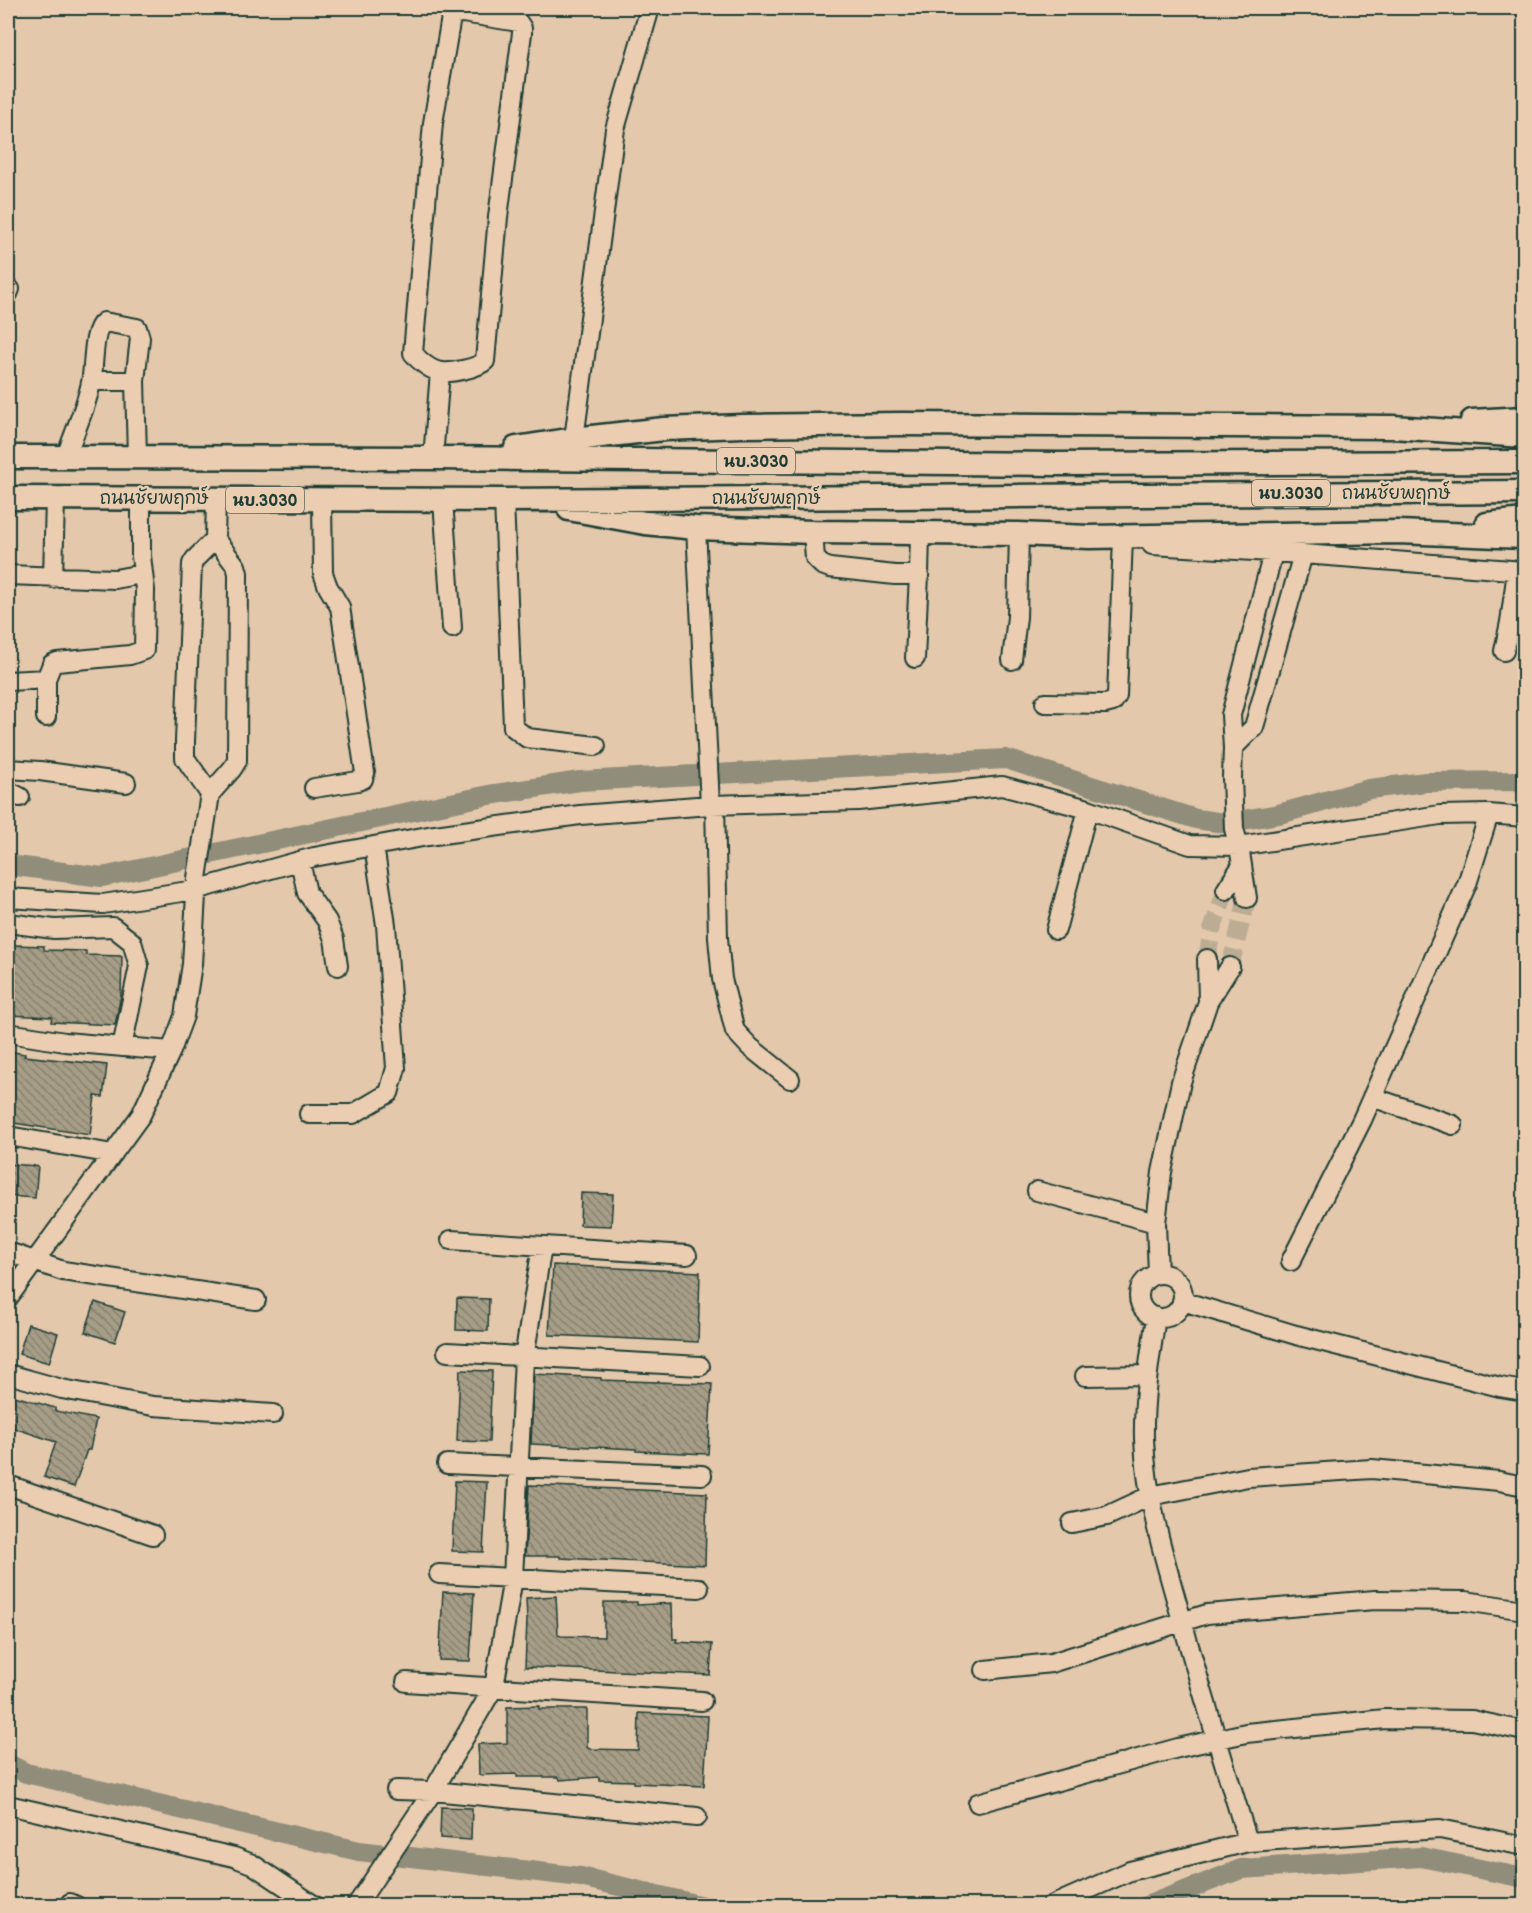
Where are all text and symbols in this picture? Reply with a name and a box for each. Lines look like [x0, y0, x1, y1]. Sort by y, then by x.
road number: นบ.3030 [717, 448, 795, 474]
road number: นบ.3030 [1252, 480, 1330, 506]
street label: ถนนชัยพฤกษ์ [1342, 480, 1451, 505]
street label: ถนนชัยพฤกษ์ [100, 485, 209, 510]
street label: ถนนชัยพฤกษ์ [712, 485, 821, 510]
road number: นบ.3030 [226, 487, 304, 513]

